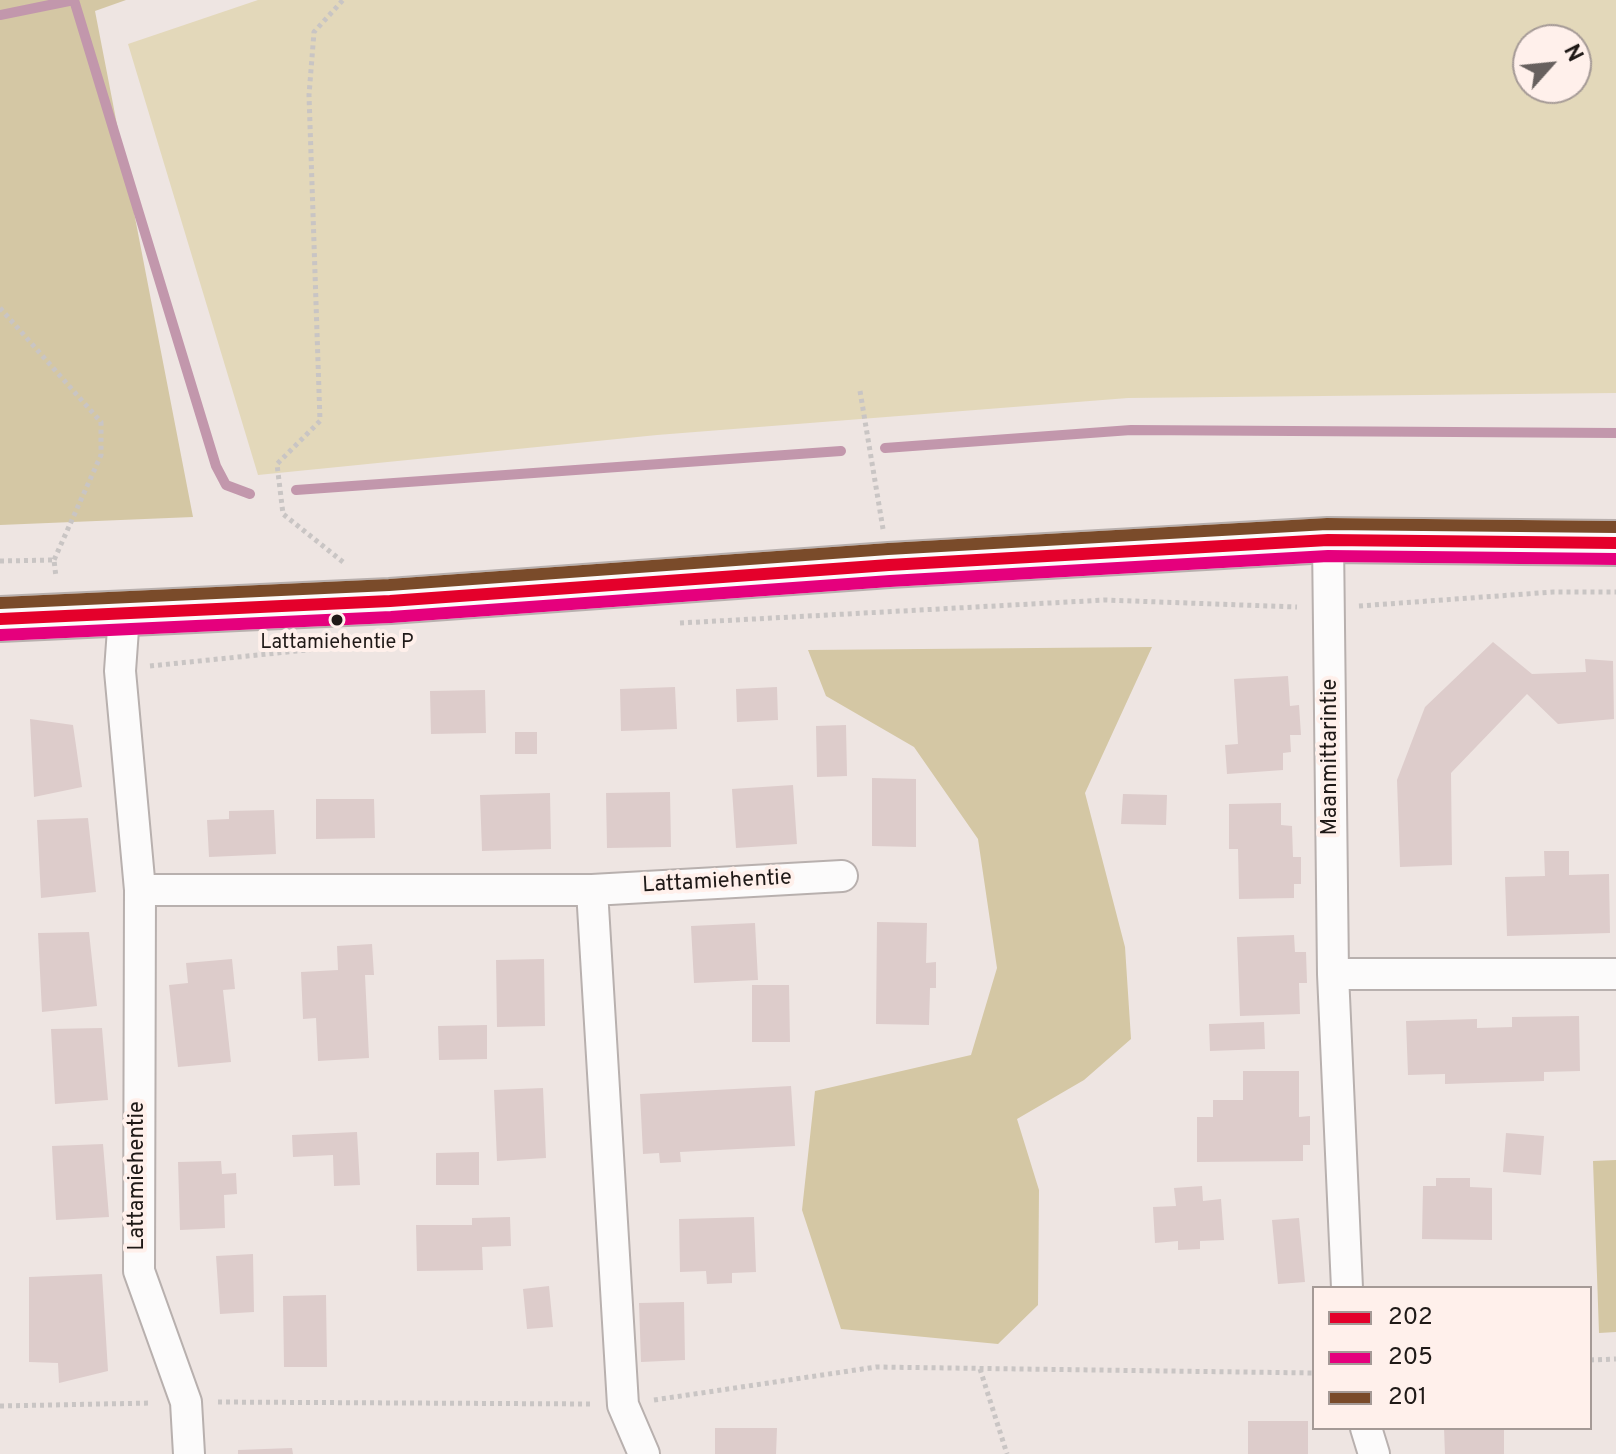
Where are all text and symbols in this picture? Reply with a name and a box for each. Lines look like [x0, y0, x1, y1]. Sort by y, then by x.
north arrow [1512, 24, 1592, 104]
text: N [1556, 41, 1588, 67]
marker: Lattamiehentie P [329, 612, 345, 628]
place label: Lattamiehentie P [260, 632, 414, 656]
street label: Maanmittarintie [1319, 679, 1345, 835]
street label: Lattamiehentie [642, 866, 792, 900]
street label: Lattamiehentie [126, 1101, 152, 1251]
legend [1312, 1286, 1592, 1430]
text: 202 [1388, 1303, 1433, 1333]
text: 205 [1388, 1343, 1433, 1373]
text: 201 [1388, 1383, 1427, 1413]

